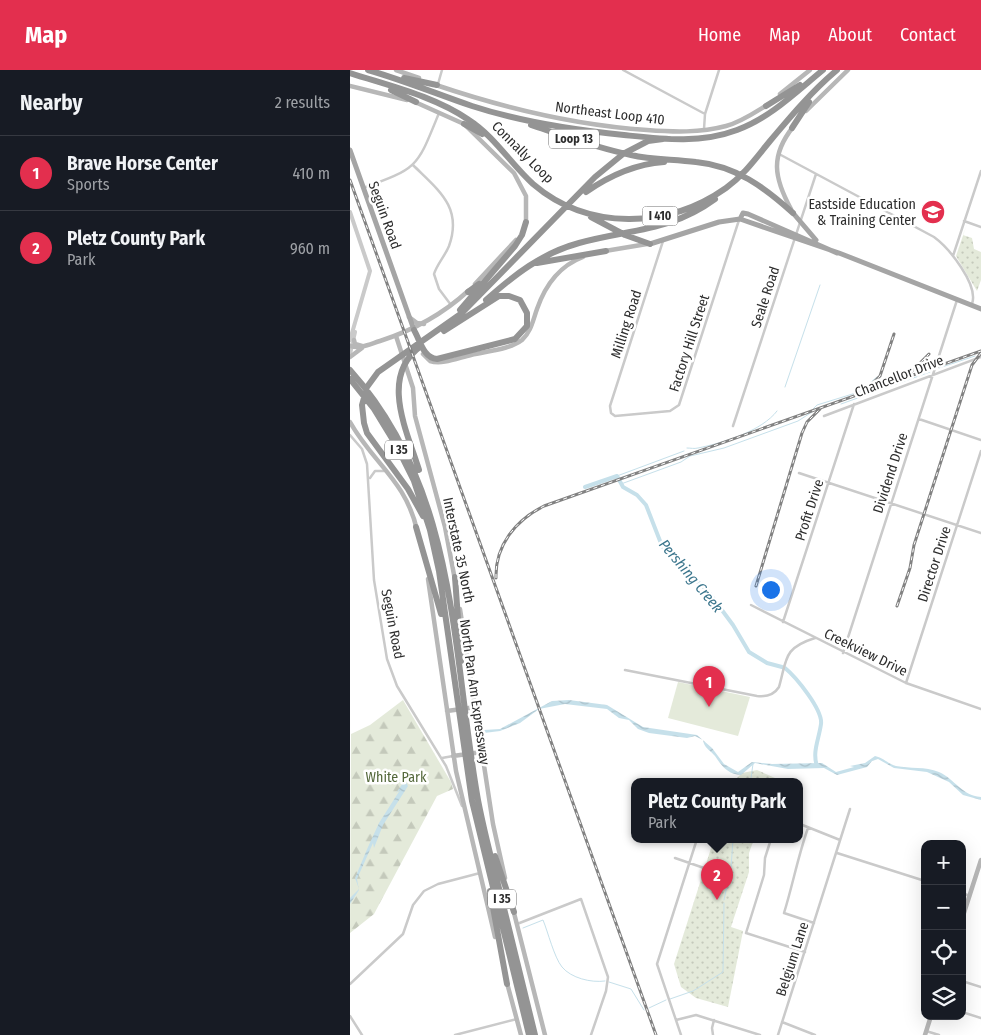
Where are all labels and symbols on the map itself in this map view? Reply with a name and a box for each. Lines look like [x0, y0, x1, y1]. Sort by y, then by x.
street label: Northeast Loop 410 [554, 98, 666, 129]
street label: Connally Loop [488, 118, 557, 187]
road number: Loop 13 [549, 130, 599, 148]
street label: Seguin Road [364, 179, 405, 251]
place label: Eastside Education & Training Center [808, 196, 916, 229]
school or university icon: Eastside Education & Training Center [920, 199, 946, 225]
road number: I 410 [642, 206, 678, 226]
street label: Seale Road [748, 264, 783, 330]
street label: Milling Road [607, 288, 645, 360]
street label: Factory Hill Street [666, 292, 713, 394]
street label: Chancellor Drive [852, 352, 946, 401]
street label: Dividend Drive [869, 431, 912, 516]
road number: I 35 [385, 440, 413, 460]
street label: Profit Drive [792, 477, 827, 543]
street label: Interstate 35 North [439, 496, 478, 605]
street label: Director Drive [914, 524, 955, 604]
water label: Pershing Creek [655, 536, 727, 617]
your location [758, 577, 784, 603]
street label: Seguin Road [377, 588, 408, 660]
street label: North Pan Am Expressway [456, 618, 493, 767]
street label: Creekview Drive [821, 625, 910, 680]
pin: 1 [693, 666, 725, 707]
park label: White Park [366, 769, 427, 786]
pin: 2 [701, 859, 733, 900]
road number: I 35 [488, 890, 516, 909]
street label: Belgium Lane [772, 920, 812, 998]

